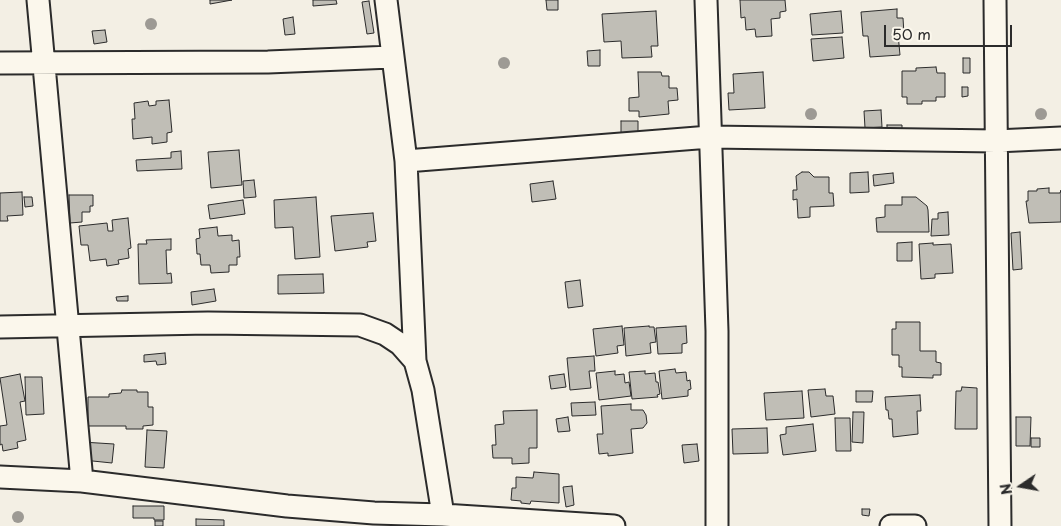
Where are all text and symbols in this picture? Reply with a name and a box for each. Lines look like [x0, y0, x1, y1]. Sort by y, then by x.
scale bar [886, 15, 1014, 47]
text: 50 m [892, 22, 931, 45]
north arrow [996, 461, 1046, 511]
text: N [994, 482, 1017, 497]

